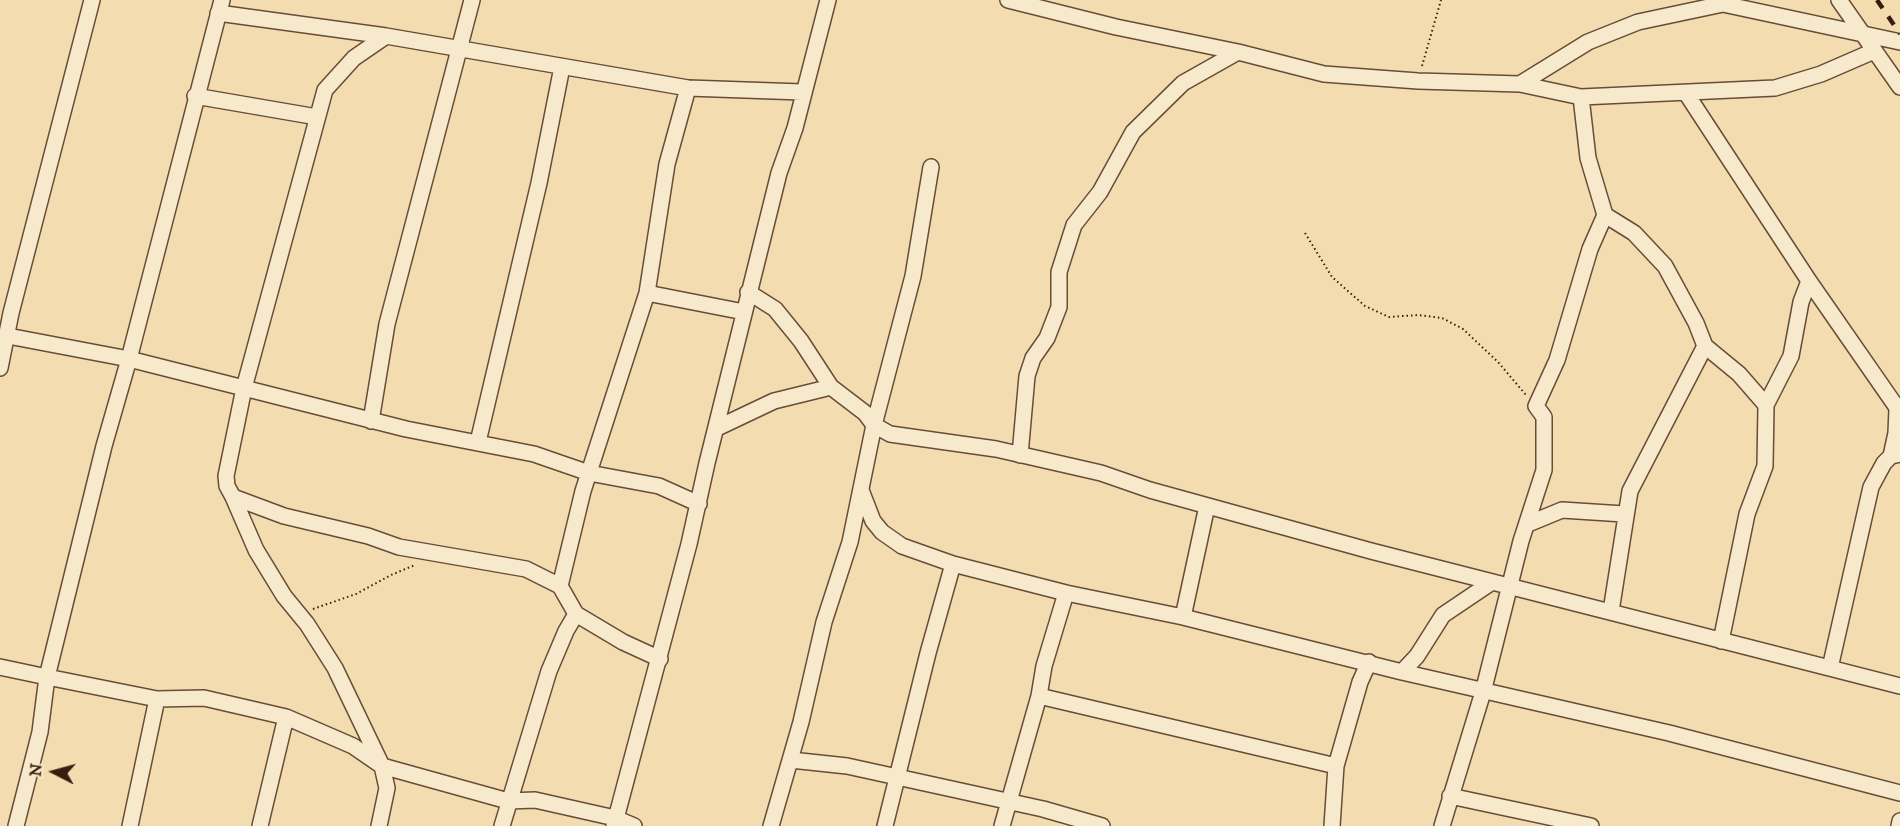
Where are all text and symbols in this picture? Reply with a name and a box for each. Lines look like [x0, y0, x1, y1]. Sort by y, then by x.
north arrow [24, 742, 84, 802]
text: N [25, 763, 47, 778]

